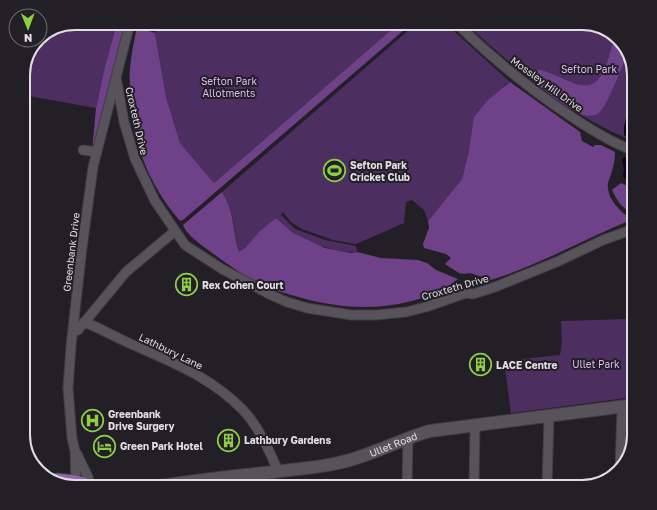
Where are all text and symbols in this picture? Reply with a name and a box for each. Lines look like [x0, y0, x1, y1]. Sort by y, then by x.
north arrow [8, 8, 48, 48]
text: N [24, 32, 32, 45]
street label: Mossley Hill Drive [509, 54, 585, 114]
park label: Sefton Park [561, 63, 617, 75]
park label: Sefton Park Allotments [201, 75, 257, 99]
street label: Croxteth Drive [123, 86, 151, 156]
sports icon: Sefton Park Cricket Club [322, 158, 348, 184]
place label: Sefton Park Cricket Club [350, 159, 410, 183]
street label: Greenbank Drive [60, 212, 82, 292]
building icon: Rex Cohen Court [174, 272, 200, 298]
street label: Croxteth Drive [420, 272, 490, 302]
place label: Rex Cohen Court [202, 279, 284, 291]
street label: Lathbury Lane [137, 330, 205, 372]
building icon: LACE Centre [468, 352, 494, 378]
park label: Ullet Park [572, 358, 620, 370]
place label: LACE Centre [496, 359, 557, 371]
hospital icon: Greenbank Drive Surgery [79, 407, 105, 433]
place label: Greenbank Drive Surgery [108, 408, 175, 432]
building icon: Lathbury Gardens [215, 427, 241, 453]
street label: Ullet Road [368, 430, 419, 459]
hotel icon: Green Park Hotel [92, 433, 118, 459]
place label: Lathbury Gardens [244, 434, 331, 446]
place label: Green Park Hotel [120, 440, 203, 452]

